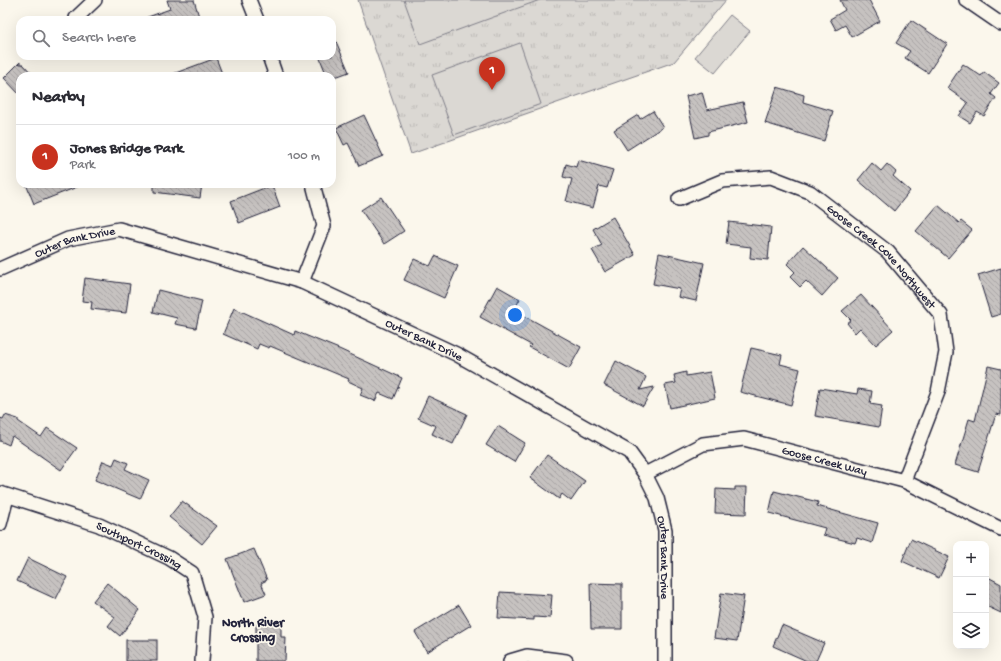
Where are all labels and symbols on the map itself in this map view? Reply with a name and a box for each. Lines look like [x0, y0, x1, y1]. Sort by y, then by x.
pin: 1 [479, 57, 505, 90]
street label: Goose Creek Cove Northwest [823, 202, 938, 313]
street label: Outer Bank Drive [33, 225, 117, 262]
your location [505, 305, 525, 325]
street label: Outer Bank Drive [383, 317, 465, 366]
street label: Goose Creek Way [780, 444, 868, 480]
street label: Outer Bank Drive [653, 515, 670, 600]
street label: Southport Crossing [93, 520, 184, 574]
district label: North River Crossing [222, 616, 285, 646]

